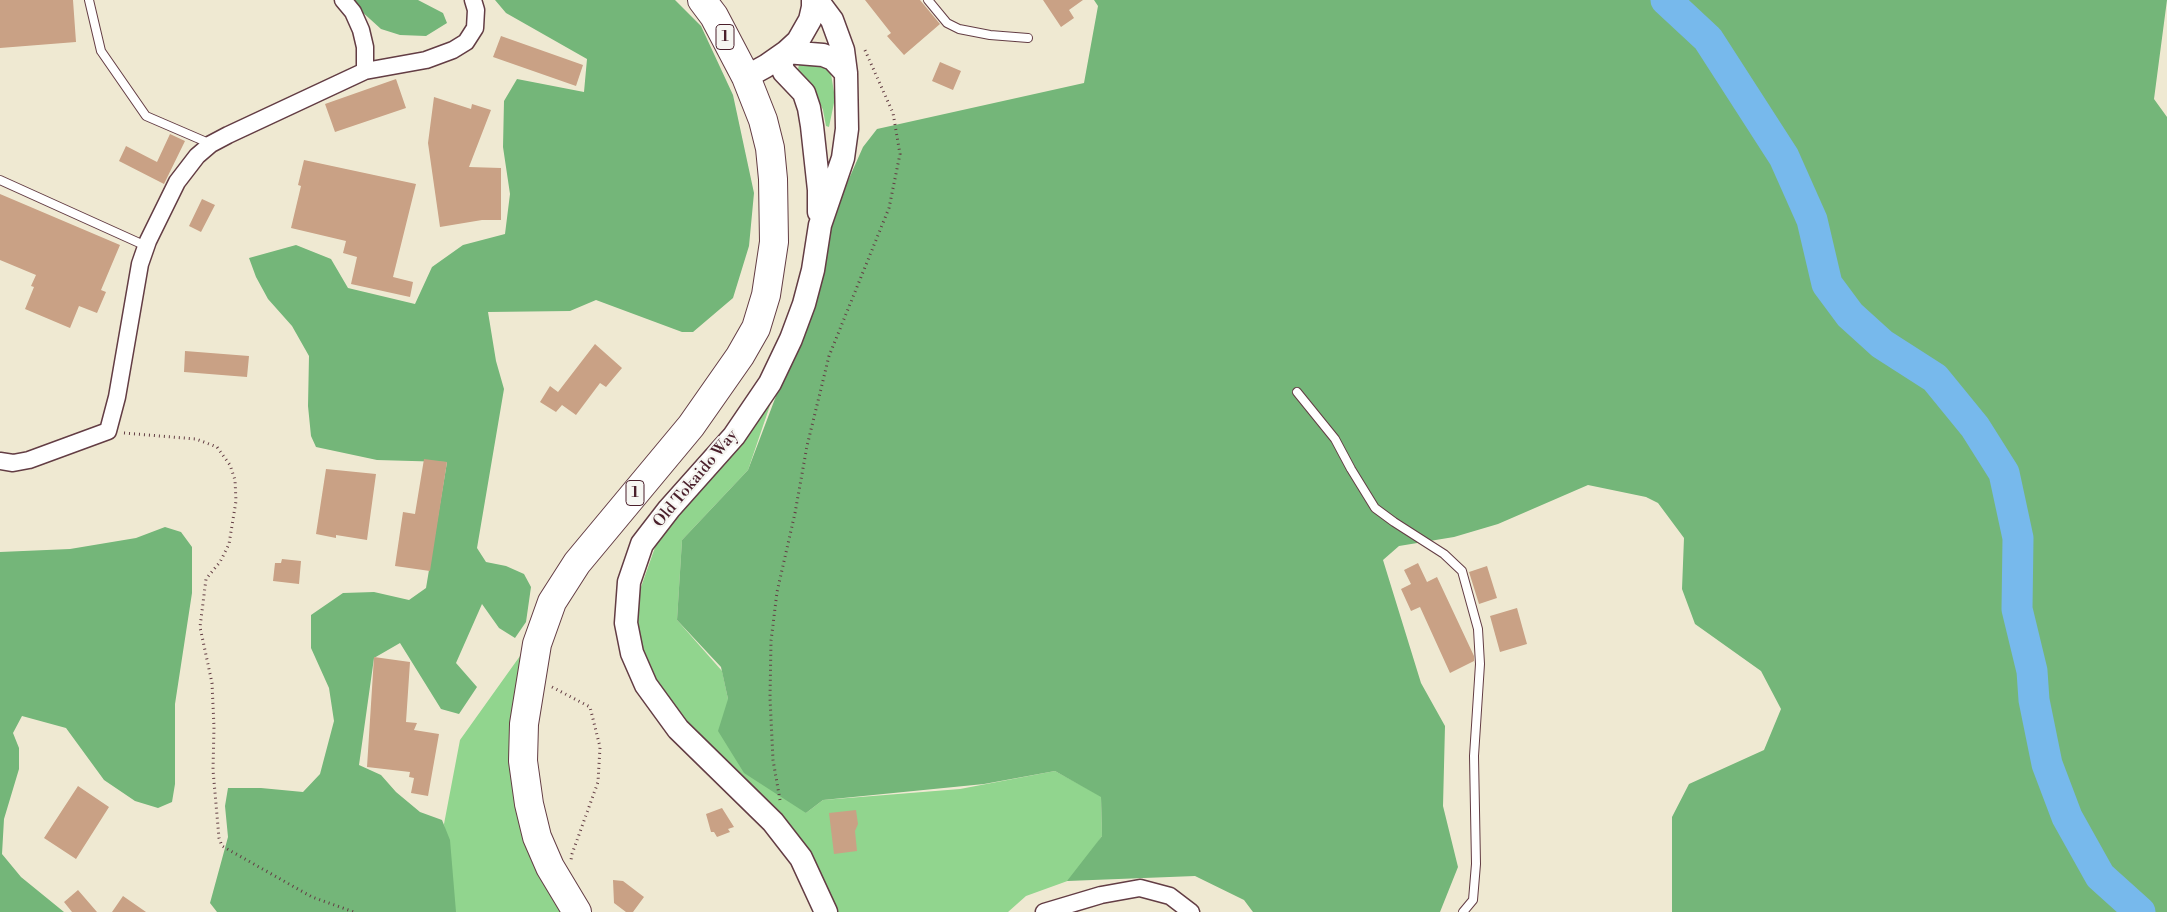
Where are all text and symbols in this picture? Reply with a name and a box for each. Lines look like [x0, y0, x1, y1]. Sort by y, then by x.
road number: 1 [716, 24, 734, 50]
street label: Old Tokaido Way [650, 426, 742, 532]
road number: 1 [626, 480, 644, 506]

